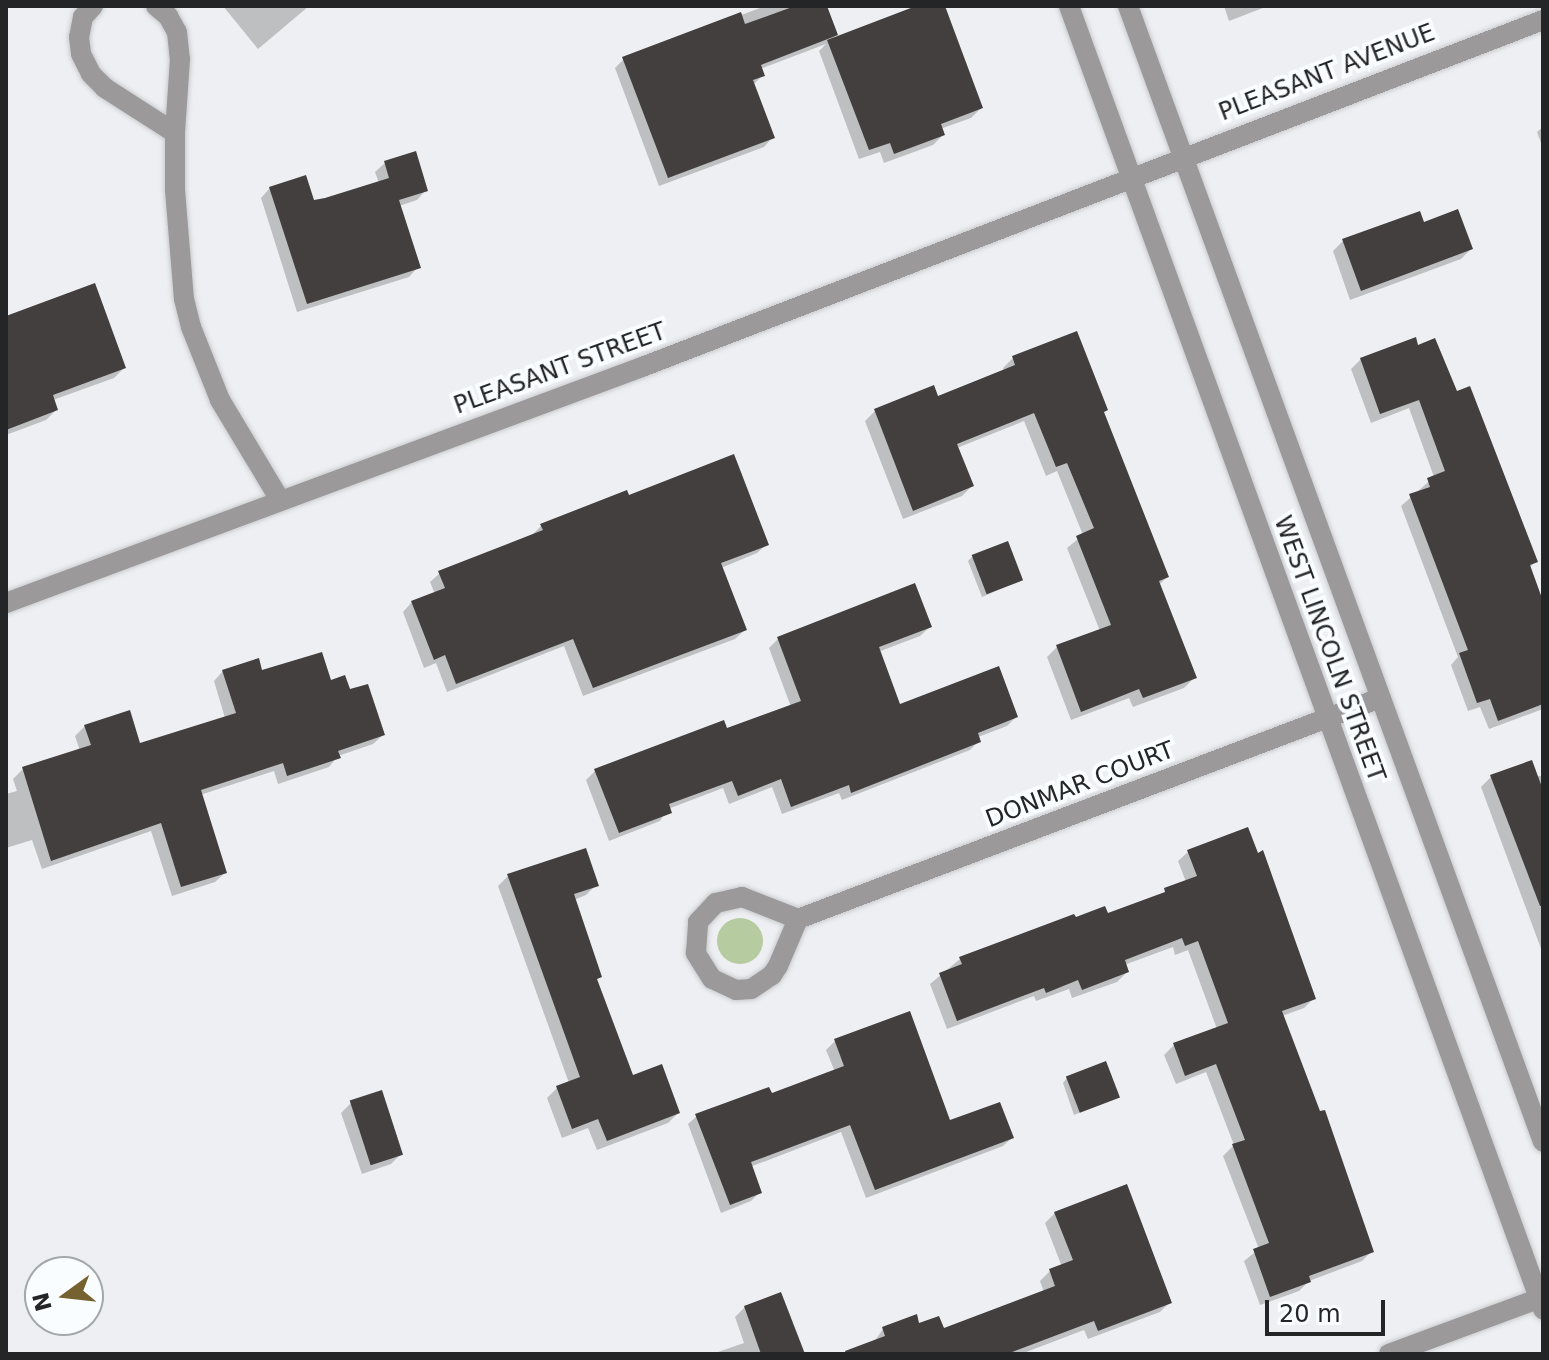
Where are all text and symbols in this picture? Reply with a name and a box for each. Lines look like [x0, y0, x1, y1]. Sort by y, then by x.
street label: PLEASANT AVENUE [1215, 19, 1439, 127]
street label: PLEASANT STREET [450, 317, 670, 421]
street label: WEST LINCOLN STREET [1267, 512, 1391, 786]
street label: DONMAR COURT [982, 736, 1178, 834]
north arrow [24, 1256, 104, 1336]
scale bar [1269, 1284, 1389, 1334]
text: N [28, 1290, 57, 1314]
text: 20 m [1279, 1300, 1341, 1328]

